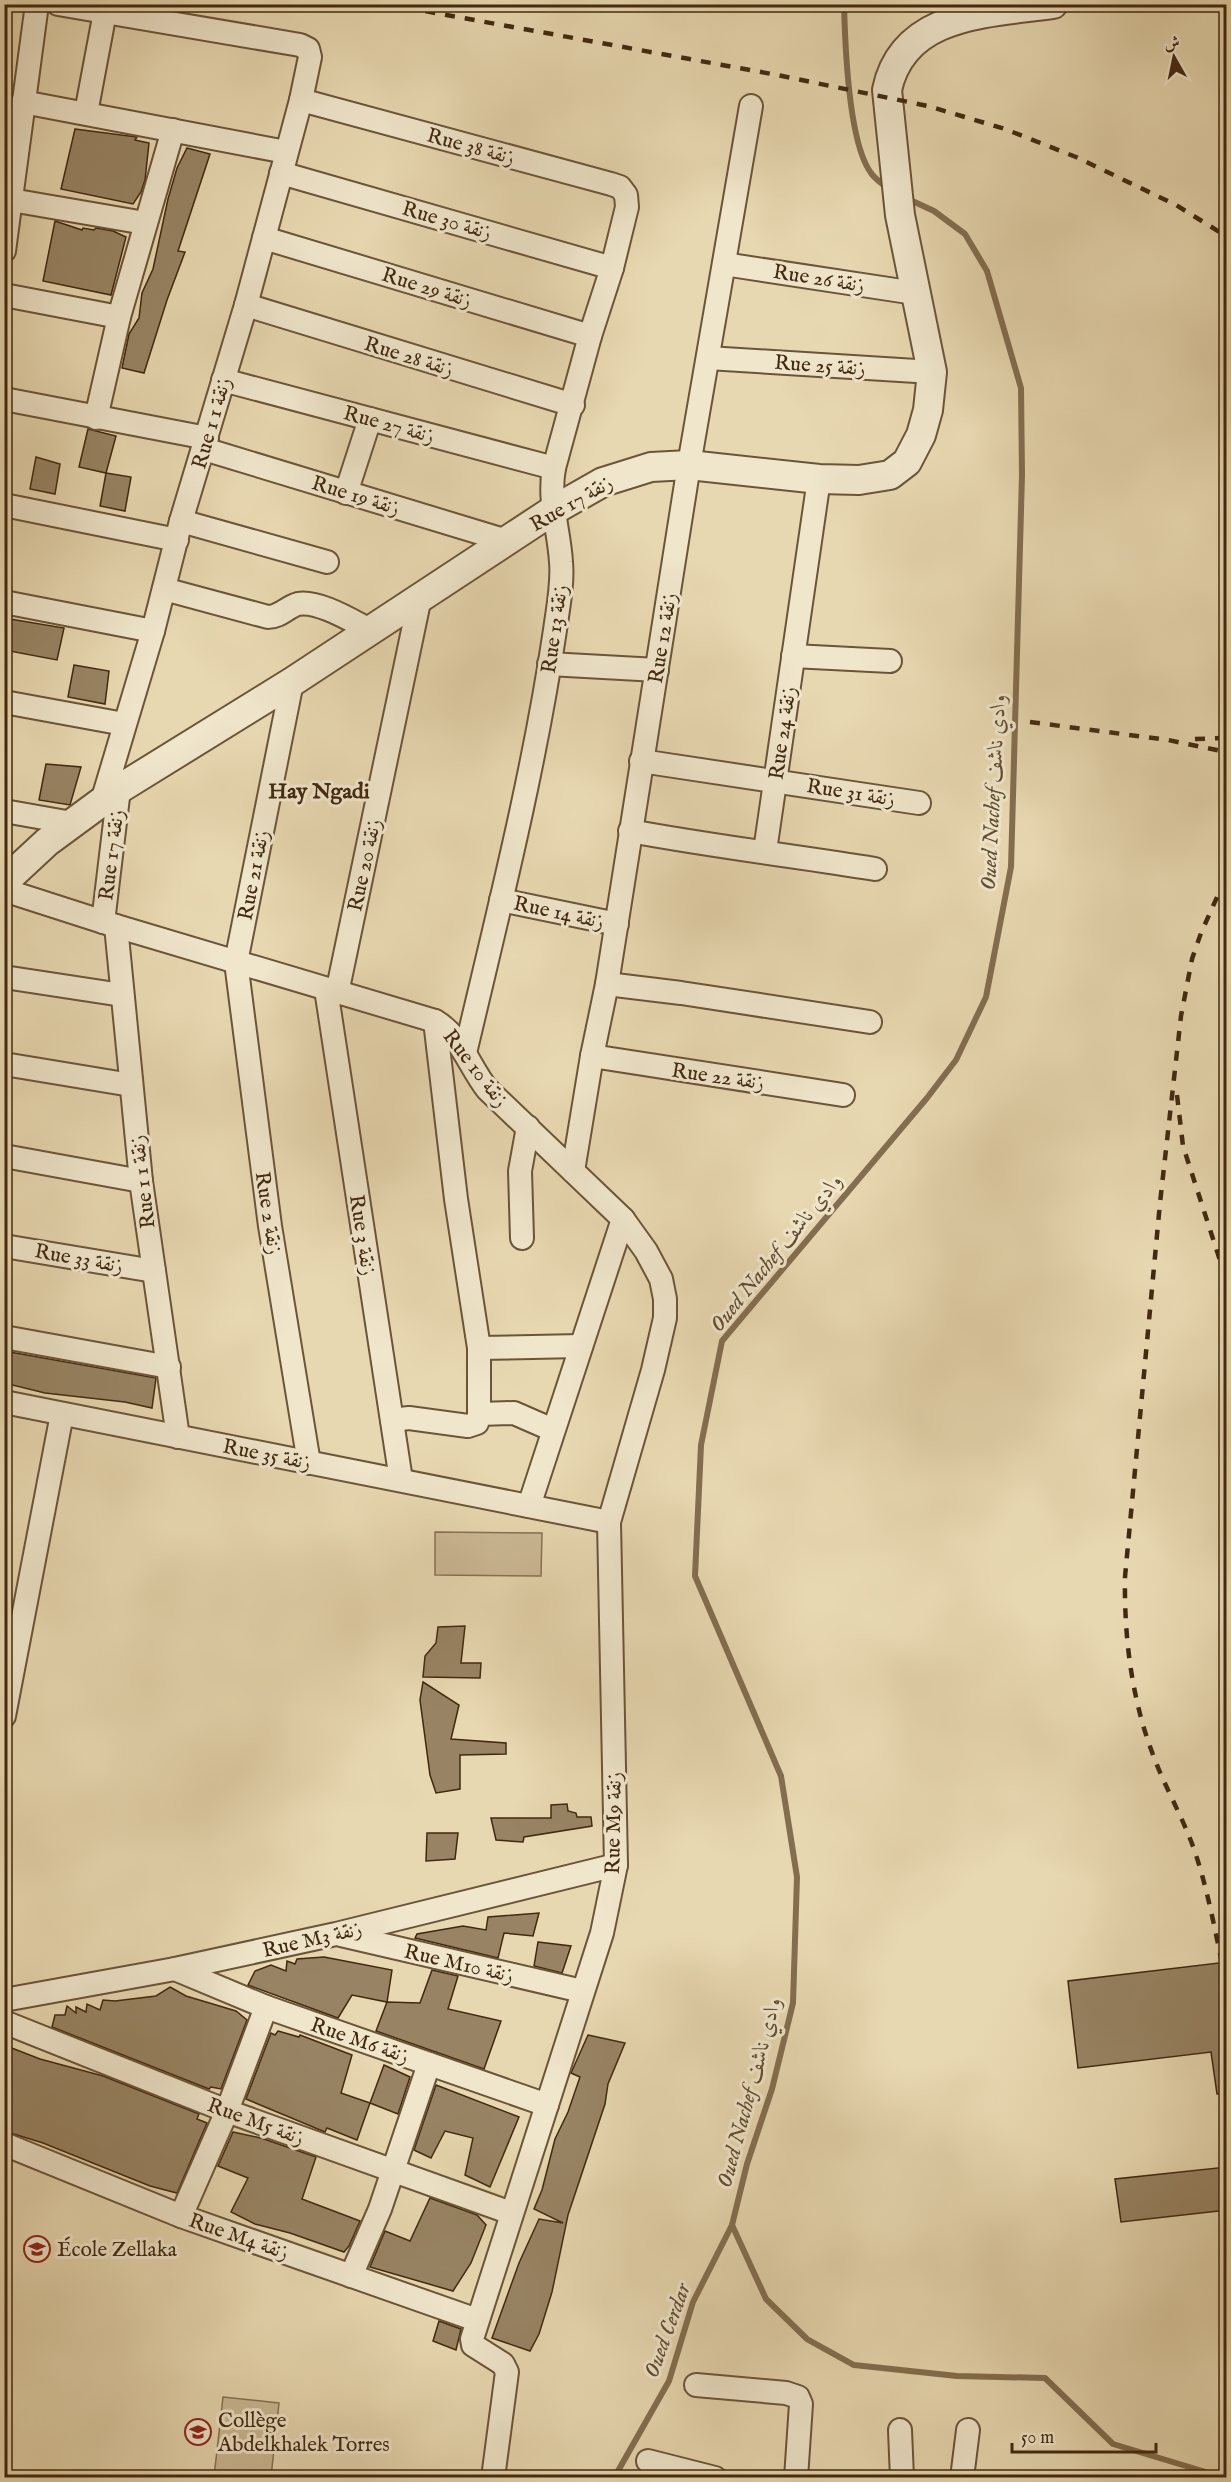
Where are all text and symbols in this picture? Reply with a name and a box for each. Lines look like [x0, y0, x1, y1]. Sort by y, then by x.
north arrow [1144, 27, 1204, 87]
text: ش [1163, 33, 1181, 55]
street label: Rue 38 زنقة [424, 123, 518, 172]
street label: Rue 30 زنقة [399, 196, 495, 247]
street label: Rue 26 زنقة [771, 259, 867, 300]
street label: Rue 29 زنقة [378, 262, 475, 315]
street label: Rue 28 زنقة [361, 331, 456, 384]
street label: Rue 25 زنقة [773, 350, 866, 383]
street label: Rue 1 زنقة 1 [186, 374, 238, 472]
street label: Rue 27 زنقة [340, 400, 437, 451]
street label: Rue 19 زنقة [308, 470, 403, 523]
street label: Rue 17 زنقة [525, 470, 618, 539]
street label: Rue 13 زنقة [536, 583, 575, 675]
street label: Rue 12 زنقة [643, 591, 684, 686]
street label: Rue 24 زنقة [764, 685, 803, 782]
water label: Oued Nachef وادي ناشف [975, 693, 1015, 891]
street label: Rue 31 زنقة [804, 773, 897, 814]
district label: Hay Ngadi [268, 778, 370, 806]
street label: Rue 17 زنقة [94, 808, 131, 902]
street label: Rue 20 زنقة [342, 817, 388, 914]
street label: Rue 21 زنقة [232, 828, 276, 923]
street label: Rue 14 زنقة [511, 891, 606, 936]
street label: Rue 10 زنقة [436, 1024, 514, 1113]
street label: Rue 22 زنقة [670, 1058, 766, 1097]
street label: Rue 1 زنقة 1 [124, 1133, 163, 1230]
water label: Oued Nachef وادي ناشف [704, 1168, 851, 1340]
street label: Rue 2 زنقة [248, 1170, 287, 1257]
street label: Rue 3 زنقة [342, 1193, 381, 1278]
street label: Rue 33 زنقة [32, 1238, 125, 1281]
street label: Rue 35 زنقة [220, 1434, 313, 1477]
street label: Rue M9 زنقة [600, 1771, 629, 1875]
street label: Rue M3 زنقة [260, 1916, 365, 1965]
street label: Rue M10 زنقة [401, 1939, 516, 1990]
water label: Oued Nachef وادي ناشف [711, 1994, 791, 2191]
street label: Rue M6 زنقة [307, 2012, 412, 2071]
street label: Rue M5 زنقة [203, 2092, 308, 2152]
street label: Rue M4 زنقة [185, 2208, 292, 2267]
school or university icon: École Zellaka [22, 2234, 52, 2264]
place label: École Zellaka [57, 2236, 178, 2264]
water label: Oued Cerdar [638, 2278, 698, 2382]
place label: Collège Abdelkhalek Torres [217, 2408, 390, 2459]
scale bar [1012, 2416, 1156, 2454]
school or university icon: Collège Abdelkhalek Torres [183, 2417, 213, 2447]
text: 50 m [1021, 2427, 1054, 2450]

